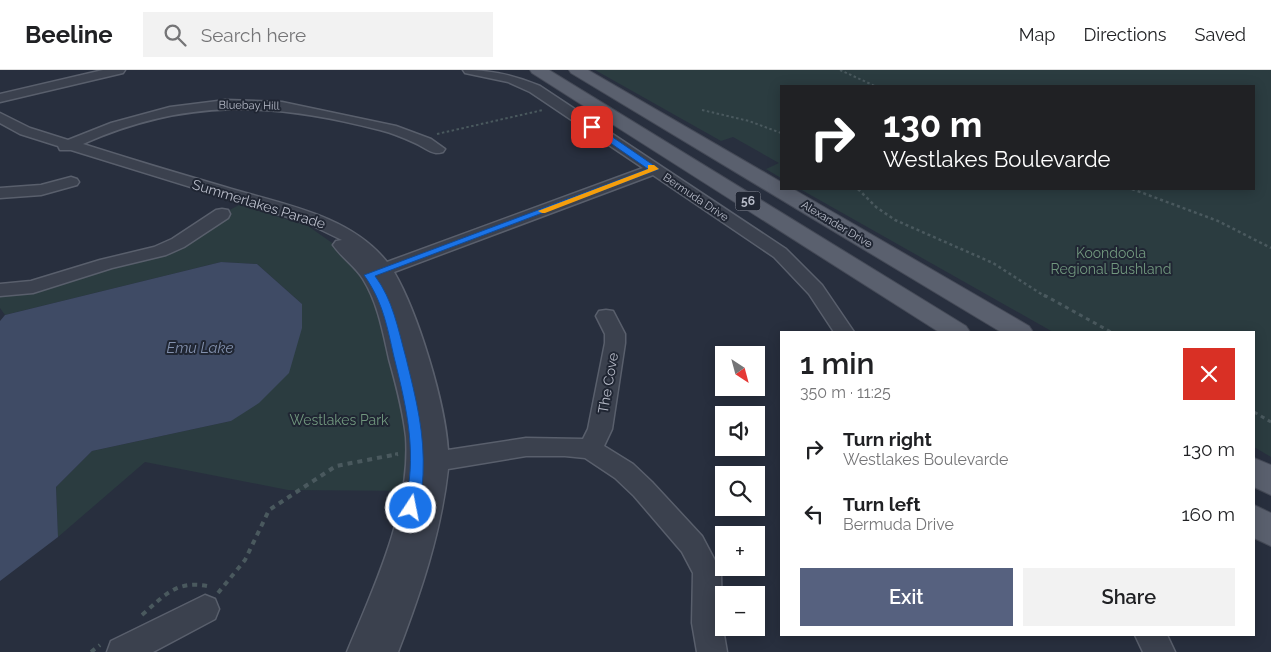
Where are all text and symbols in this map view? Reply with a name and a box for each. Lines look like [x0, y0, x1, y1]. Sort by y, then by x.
search box [143, 12, 493, 57]
text: Beeline [25, 20, 113, 49]
icon: search [161, 21, 189, 49]
text: Search here [201, 24, 306, 46]
text: Map [1019, 24, 1055, 45]
text: Directions [1083, 24, 1167, 45]
text: Saved [1195, 24, 1246, 45]
street label: Bluebay Hill [218, 98, 280, 113]
text: 130 m [883, 104, 982, 145]
icon: right [800, 105, 865, 170]
pin [571, 106, 613, 148]
icon: arrive [578, 113, 606, 141]
text: Westlakes Boulevarde [883, 146, 1111, 172]
street label: Bermuda Drive [661, 171, 731, 224]
street label: Summerlakes Parade [190, 176, 328, 232]
road number: 56 [736, 192, 760, 210]
street label: Alexander Drive [799, 198, 875, 251]
park label: Koondoola Regional Bushland [1051, 245, 1171, 277]
water label: Emu Lake [166, 339, 234, 357]
north arrow [715, 346, 765, 396]
map controls [715, 346, 765, 636]
text: 1 min [800, 346, 875, 381]
button: close [1183, 348, 1235, 400]
street label: The Cove [595, 351, 621, 415]
text: 350 m · 11:25 [800, 383, 891, 402]
button: sound [715, 406, 765, 456]
park label: Westlakes Park [289, 412, 389, 428]
text: Turn right [843, 428, 932, 450]
icon: right [800, 435, 828, 463]
text: 130 m [1183, 438, 1235, 460]
text: Westlakes Boulevarde [843, 450, 1008, 469]
button: search [715, 466, 765, 516]
position arrow [384, 481, 436, 533]
text: Turn left [843, 493, 920, 515]
icon: left [800, 500, 828, 528]
text: 160 m [1181, 503, 1235, 525]
text: Bermuda Drive [843, 515, 954, 534]
button: + [715, 526, 765, 576]
button: Exit [800, 568, 1013, 626]
button: Share [1023, 568, 1235, 626]
button: − [715, 586, 765, 636]

